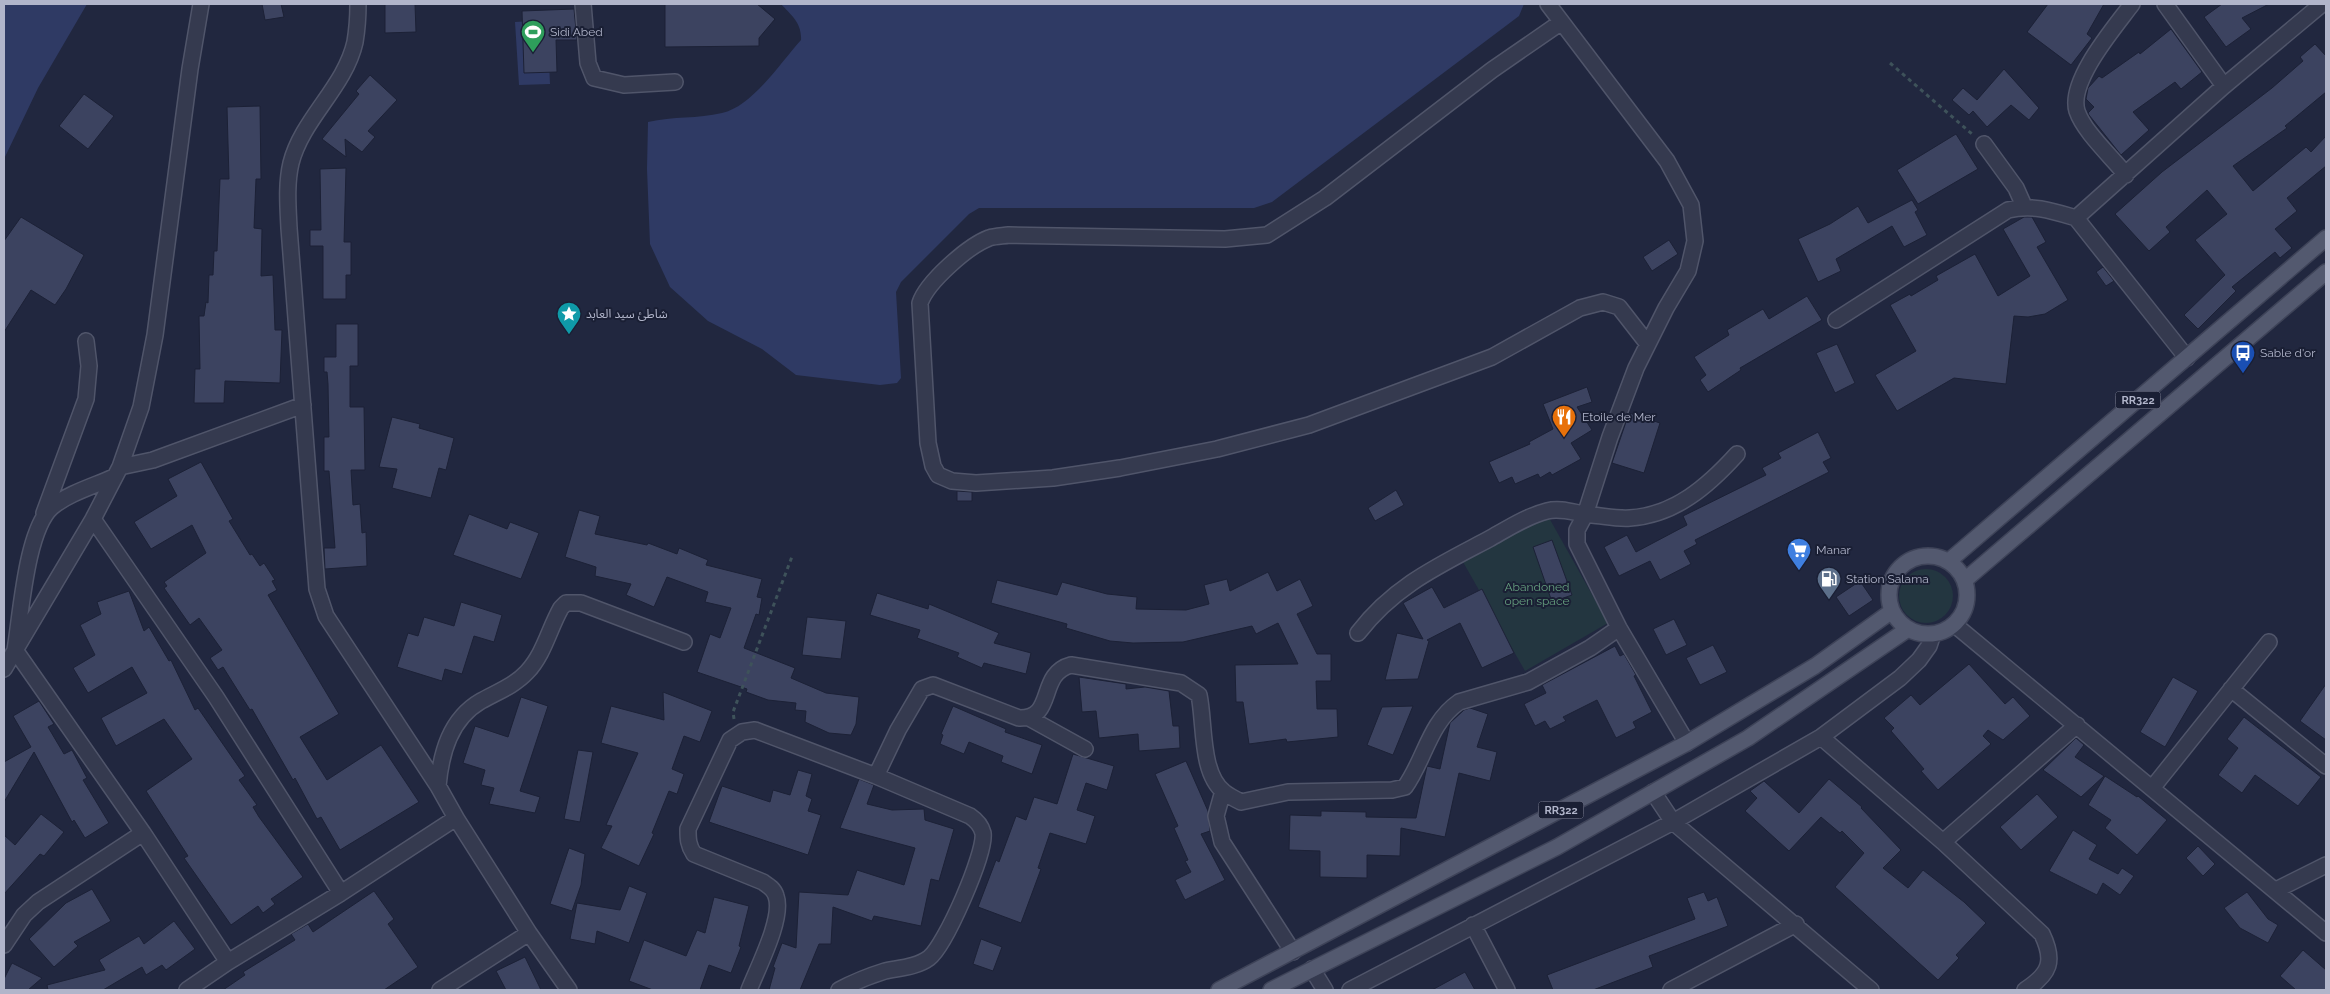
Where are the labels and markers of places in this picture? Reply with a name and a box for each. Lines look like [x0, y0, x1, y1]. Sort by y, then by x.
sports icon: Sidi Abed [520, 19, 546, 53]
place label: Sidi Abed [550, 25, 603, 39]
place icon: شاطئ سيد العابد [556, 301, 582, 335]
place label: شاطئ سيد العابد [586, 307, 668, 321]
bus stop icon: Sable d'or [2230, 340, 2256, 374]
place label: Sable d'or [2260, 346, 2316, 360]
restaurant icon: Etoile de Mer [1551, 404, 1577, 438]
place label: Etoile de Mer [1582, 410, 1656, 424]
supermarket icon: Manar [1786, 537, 1812, 571]
place label: Manar [1816, 543, 1852, 557]
fuel station icon: Station Salama [1816, 566, 1842, 600]
place label: Station Salama [1846, 572, 1929, 586]

